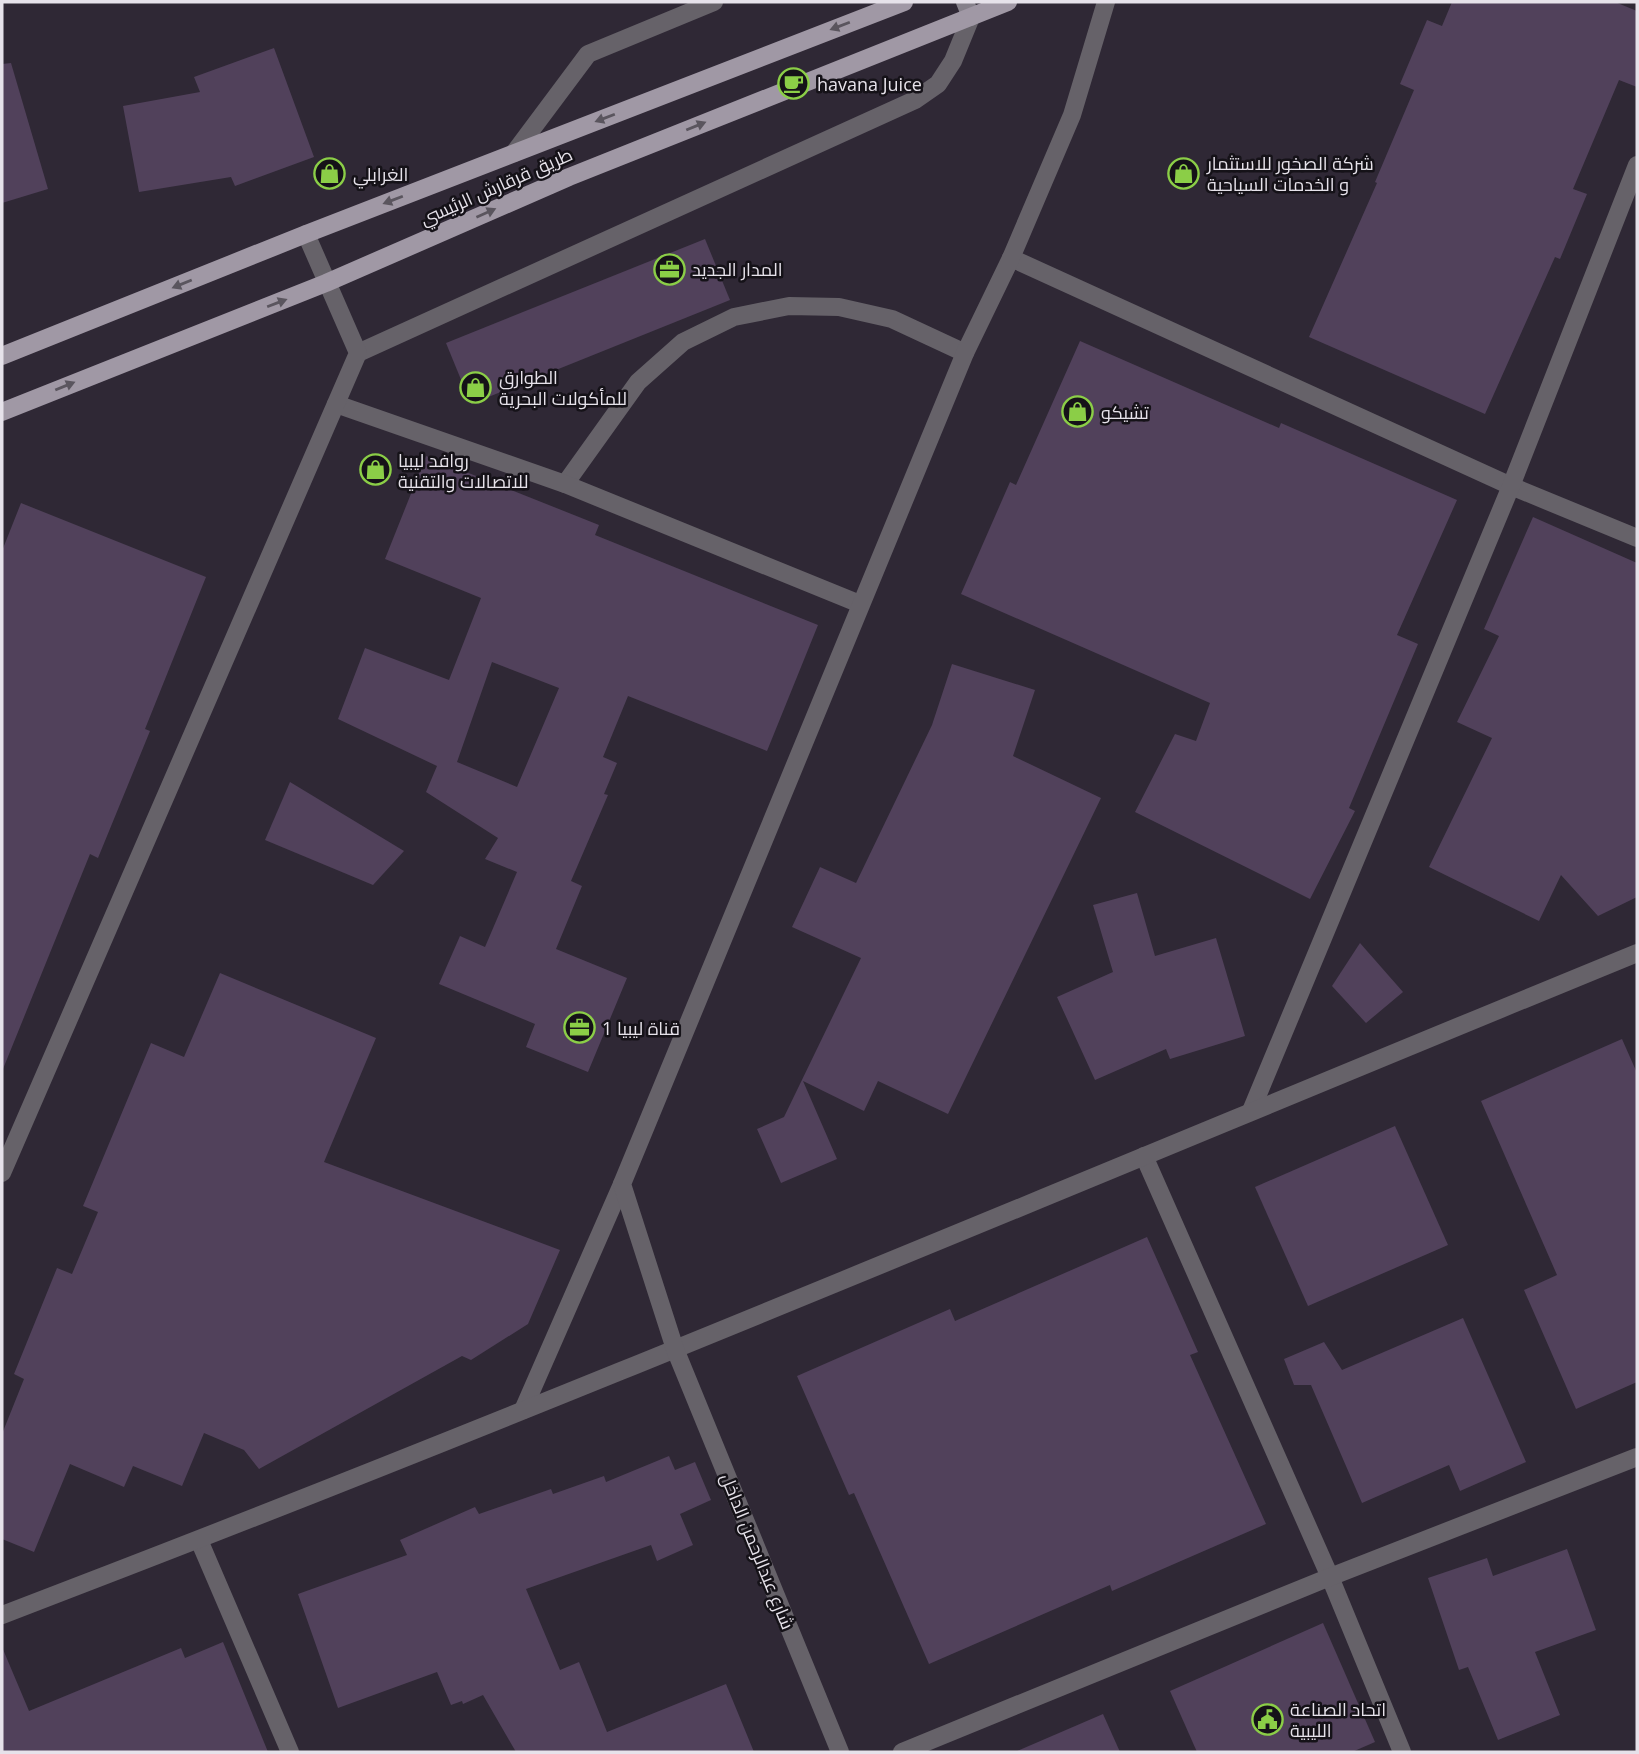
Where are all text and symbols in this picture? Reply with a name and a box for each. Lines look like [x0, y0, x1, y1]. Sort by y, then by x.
one-way arrow [830, 21, 851, 32]
cafe icon: havana Juice [777, 67, 811, 101]
place label: havana Juice [817, 72, 922, 96]
one-way arrow [595, 112, 616, 123]
one-way arrow [686, 121, 707, 132]
street label: طريق قرقارش الرئيسي [416, 142, 577, 232]
place label: شركة الصخور للاستثمار و الخدمات السياحية [1206, 151, 1374, 196]
shop icon: شركة الصخور للاستثمار و الخدمات السياحية [1167, 156, 1201, 190]
shop icon: الغرابلي [313, 157, 347, 191]
place label: الغرابلي [353, 162, 408, 189]
one-way arrow [383, 195, 404, 206]
one-way arrow [476, 207, 496, 219]
office icon: المدار الجديد [652, 252, 686, 286]
place label: المدار الجديد [692, 257, 783, 281]
one-way arrow [171, 278, 192, 289]
one-way arrow [266, 297, 287, 308]
place label: الطوارق للمأكولات البحرية [499, 365, 627, 410]
shop icon: الطوارق للمأكولات البحرية [459, 370, 493, 404]
one-way arrow [55, 381, 76, 392]
shop icon: تشيكو [1061, 395, 1095, 429]
place label: تشيكو [1101, 400, 1149, 424]
place label: روافد ليبيا للاتصالات والتقنية [398, 448, 528, 493]
shop icon: روافد ليبيا للاتصالات والتقنية [358, 453, 392, 487]
office icon: قناة ليبيا 1 [562, 1011, 596, 1045]
place label: قناة ليبيا 1 [602, 1016, 680, 1040]
street label: شارع عبدالرحمن الداخل [715, 1469, 800, 1633]
place label: اتحاد الصناعة الليبية [1290, 1697, 1386, 1742]
public building icon: اتحاد الصناعة الليبية [1250, 1702, 1284, 1736]

